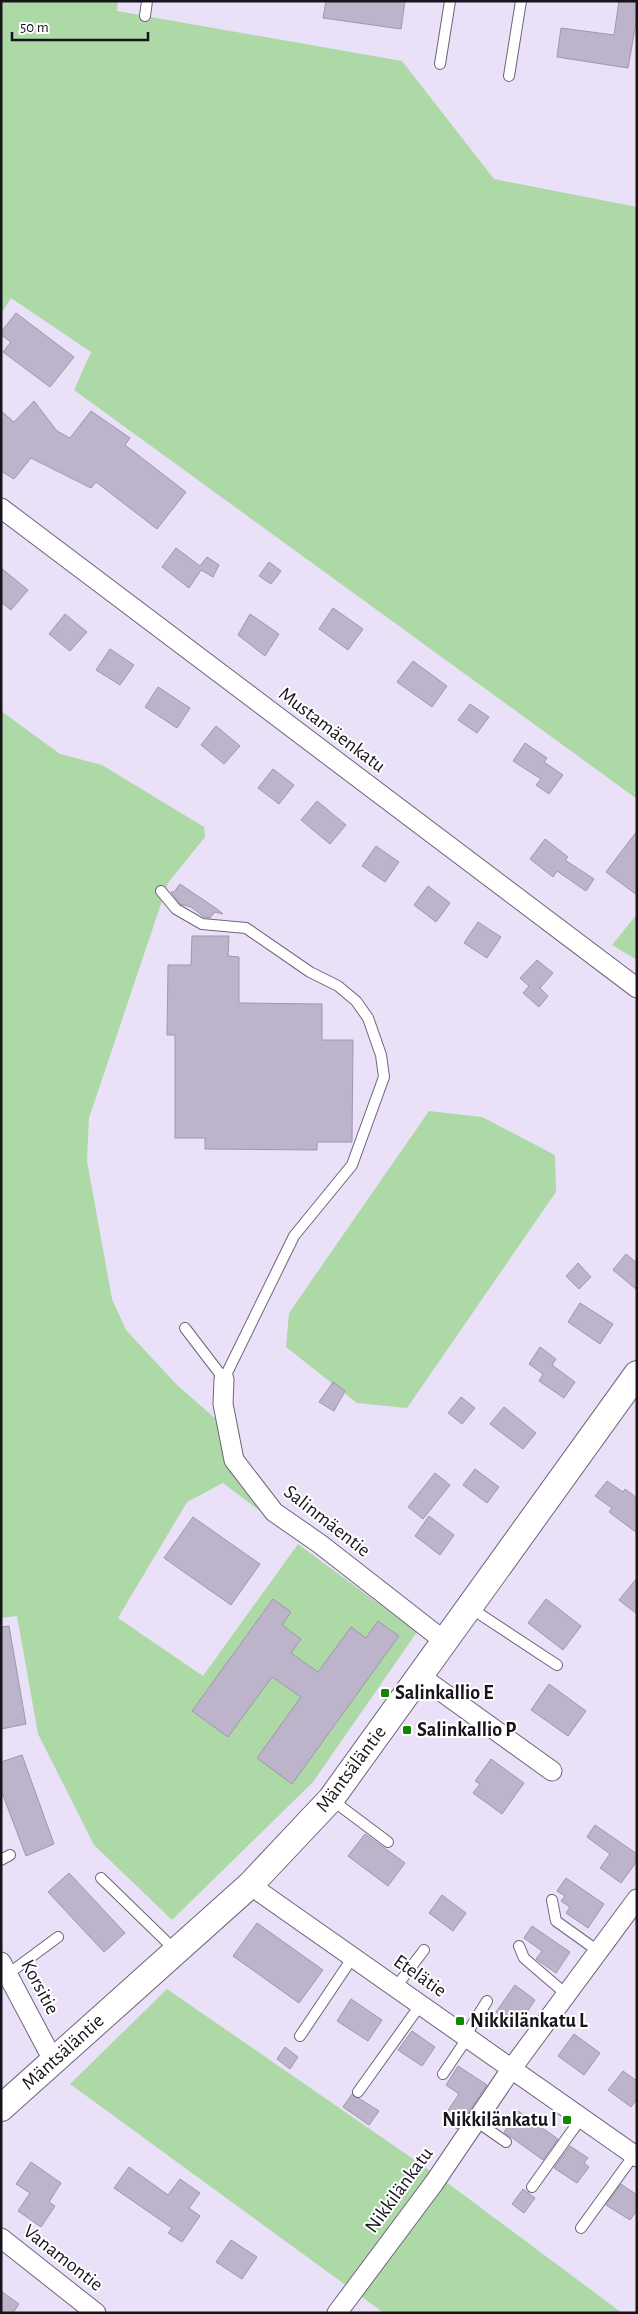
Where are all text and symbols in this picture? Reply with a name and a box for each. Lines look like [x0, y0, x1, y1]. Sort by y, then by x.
scale bar [12, 10, 149, 42]
text: 50 m [20, 20, 49, 35]
street label: Mustamäenkatu [275, 684, 389, 776]
street label: Salinmäentie [280, 1481, 374, 1561]
place label: Salinkallio E [395, 1683, 493, 1703]
marker: Salinkallio E [379, 1687, 391, 1699]
place label: Salinkallio P [417, 1720, 516, 1740]
street label: Mäntsäläntie [312, 1722, 390, 1816]
marker: Salinkallio P [401, 1724, 413, 1736]
street label: Etelätie [390, 1951, 450, 2001]
street label: Korsitie [17, 1956, 63, 2018]
street label: Mäntsäläntie [18, 2010, 108, 2094]
place label: Nikkilänkatu L [470, 2011, 588, 2031]
marker: Nikkilänkatu L [454, 2015, 466, 2027]
place label: Nikkilänkatu I [442, 2110, 557, 2130]
marker: Nikkilänkatu I [561, 2114, 573, 2126]
street label: Nikkilänkatu [361, 2144, 437, 2236]
street label: Vanamontie [19, 2221, 107, 2295]

